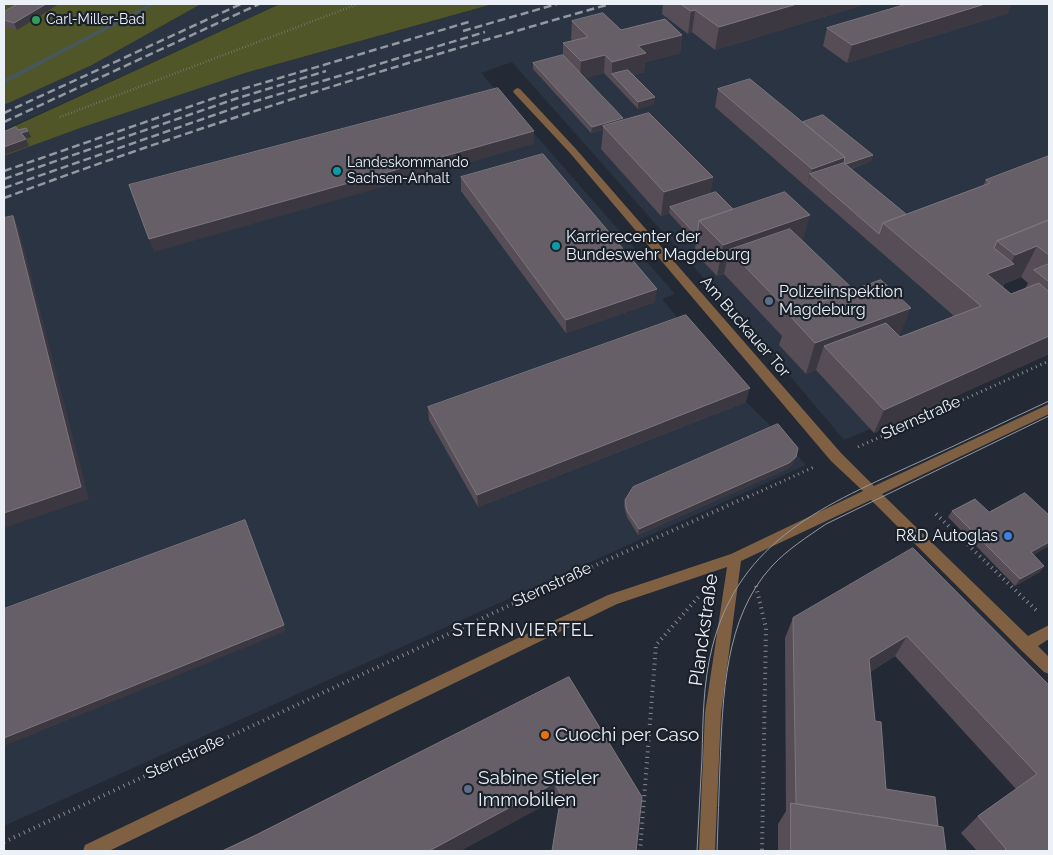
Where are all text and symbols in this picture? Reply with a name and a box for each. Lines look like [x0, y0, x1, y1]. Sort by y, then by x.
place label: Carl-Miller-Bad [46, 12, 145, 28]
marker: Carl-Miller-Bad [30, 14, 42, 26]
place label: Landeskommando Sachsen-Anhalt [347, 155, 469, 188]
marker: Landeskommando Sachsen-Anhalt [331, 165, 343, 177]
place label: Karrierecenter der Bundeswehr Magdeburg [566, 227, 750, 265]
marker: Karrierecenter der Bundeswehr Magdeburg [550, 240, 562, 252]
street label: Am Buckauer Tor [696, 273, 794, 381]
place label: Polizeiinspektion Magdeburg [779, 282, 903, 320]
marker: Polizeiinspektion Magdeburg [763, 295, 775, 307]
street label: Sternstraße [878, 392, 964, 444]
place label: R&D Autoglas [896, 526, 998, 546]
marker: R&D Autoglas [1002, 530, 1014, 542]
street label: Sternstraße [510, 558, 594, 612]
street label: Planckstraße [685, 572, 723, 688]
district label: STERNVIERTEL [450, 620, 596, 642]
place label: Cuochi per Caso [555, 724, 699, 746]
marker: Cuochi per Caso [539, 729, 551, 741]
street label: Sternstraße [143, 730, 227, 784]
place label: Sabine Stieler Immobilien [478, 767, 599, 811]
marker: Sabine Stieler Immobilien [462, 783, 474, 795]

